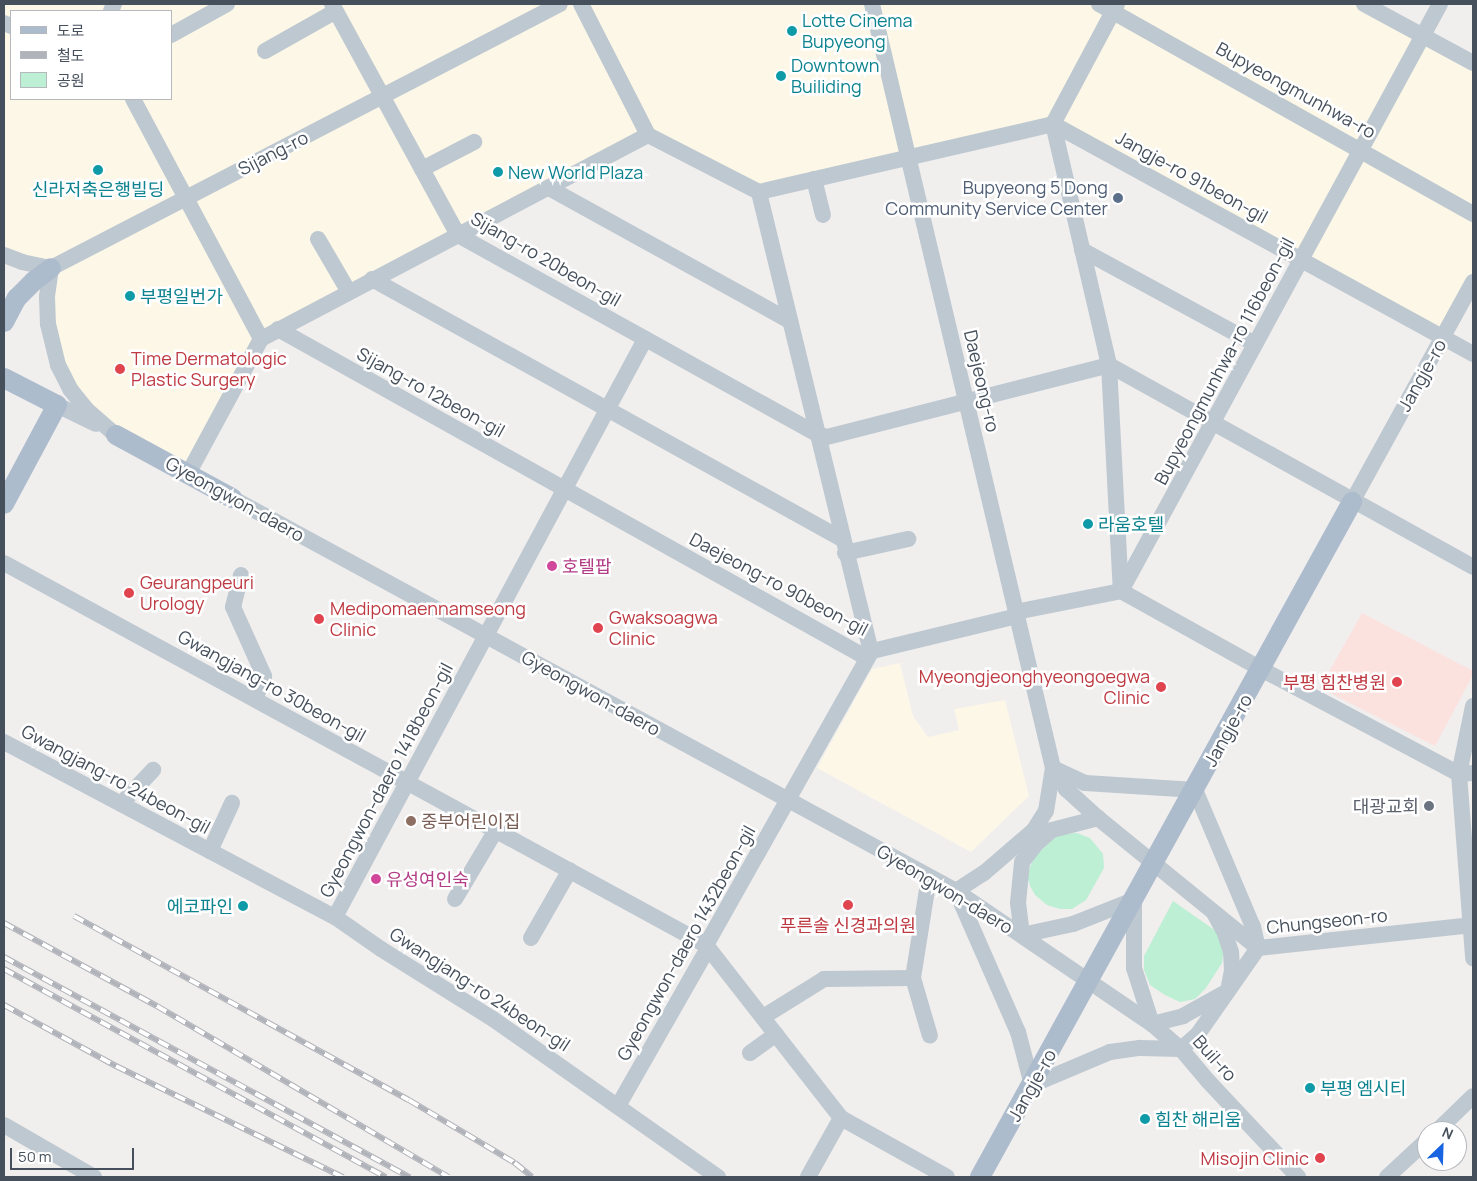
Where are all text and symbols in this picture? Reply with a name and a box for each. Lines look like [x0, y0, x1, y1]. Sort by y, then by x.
legend [10, 10, 172, 100]
place label: Lotte Cinema Bupyeong [802, 10, 913, 52]
text: 도로 [57, 20, 85, 41]
marker: Lotte Cinema Bupyeong [786, 25, 798, 37]
street label: Bupyeongmunhwa-ro [1213, 37, 1379, 143]
text: 철도 [57, 45, 85, 66]
place label: Downtown Builiding [791, 55, 880, 98]
text: 공원 [57, 70, 85, 91]
marker: Downtown Builiding [775, 70, 787, 82]
street label: Sijang-ro [234, 126, 312, 180]
street label: Jangje-ro 91beon-gil [1112, 126, 1272, 228]
place label: New World Plaza [508, 161, 643, 183]
marker: 신라저축은행빌딩 [92, 164, 104, 176]
marker: New World Plaza [492, 166, 504, 178]
place label: Bupyeong 5 Dong Community Service Center [885, 177, 1108, 220]
place label: 신라저축은행빌딩 [32, 178, 164, 200]
marker: Bupyeong 5 Dong Community Service Center [1112, 192, 1124, 204]
street label: Sijang-ro 20beon-gil [467, 207, 625, 311]
street label: Bupyeongmunhwa-ro 116beon-gil [1150, 234, 1298, 488]
place label: 부평일번가 [140, 285, 223, 307]
marker: 부평일번가 [124, 290, 136, 302]
street label: Daejeong-ro [960, 328, 1004, 434]
street label: Jangje-ro [1393, 335, 1451, 415]
street label: Sijang-ro 12beon-gil [353, 342, 509, 442]
place label: Time Dermatologic Plastic Surgery [131, 348, 287, 390]
marker: Time Dermatologic Plastic Surgery [113, 362, 127, 376]
street label: Gyeongwon-daero [162, 452, 308, 546]
place label: 라움호텔 [1098, 513, 1164, 535]
marker: 라움호텔 [1082, 518, 1094, 530]
street label: Daejeong-ro 90beon-gil [686, 528, 872, 640]
place label: 호텔팝 [562, 555, 612, 577]
marker: 호텔팝 [546, 560, 558, 572]
place label: Geurangpeuri Urology [140, 572, 254, 614]
marker: Geurangpeuri Urology [122, 586, 136, 600]
place label: Medipomaennamseong Clinic [330, 598, 526, 640]
place label: Gwaksoagwa Clinic [609, 607, 718, 650]
marker: Medipomaennamseong Clinic [312, 612, 326, 626]
marker: Gwaksoagwa Clinic [591, 621, 605, 635]
street label: Gwangjang-ro 30beon-gil [174, 625, 370, 747]
street label: Gyeongwon-daero [518, 646, 664, 740]
street label: Gyeongwon-daero 1418beon-gil [315, 659, 457, 901]
place label: Myeongjeonghyeongoegwa Clinic [919, 666, 1150, 709]
place label: 부평 힘찬병원 [1283, 671, 1386, 693]
marker: 부평 힘찬병원 [1390, 675, 1404, 689]
marker: Myeongjeonghyeongoegwa Clinic [1154, 680, 1168, 694]
street label: Jangje-ro [1199, 690, 1257, 770]
street label: Gwangjang-ro 24beon-gil [18, 720, 214, 838]
place label: 대광교회 [1353, 795, 1419, 817]
marker: 대광교회 [1423, 800, 1435, 812]
place label: 중부어린이집 [421, 810, 520, 832]
marker: 중부어린이집 [405, 815, 417, 827]
street label: Gyeongwon-daero 1432beon-gil [612, 822, 760, 1064]
street label: Gyeongwon-daero [873, 840, 1017, 938]
place label: 유성여인숙 [386, 868, 469, 890]
marker: 유성여인숙 [370, 873, 382, 885]
place label: 에코파인 [167, 895, 233, 917]
marker: 푸른솔 신경과의원 [841, 898, 855, 912]
marker: 에코파인 [237, 900, 249, 912]
street label: Chungseon-ro [1265, 904, 1389, 938]
place label: 푸른솔 신경과의원 [780, 914, 916, 936]
street label: Gwangjang-ro 24beon-gil [386, 923, 574, 1055]
street label: Buil-ro [1189, 1030, 1241, 1086]
street label: Jangje-ro [1003, 1045, 1061, 1125]
place label: 부평 엠시티 [1320, 1077, 1406, 1099]
marker: 부평 엠시티 [1304, 1082, 1316, 1094]
place label: 힘찬 해리움 [1155, 1108, 1241, 1130]
marker: 힘찬 해리움 [1139, 1113, 1151, 1125]
north arrow [1417, 1121, 1467, 1171]
text: N [1439, 1122, 1456, 1143]
scale bar [12, 1138, 136, 1170]
text: 50 m [18, 1146, 52, 1167]
place label: Misojin Clinic [1200, 1147, 1309, 1169]
marker: Misojin Clinic [1313, 1151, 1327, 1165]

